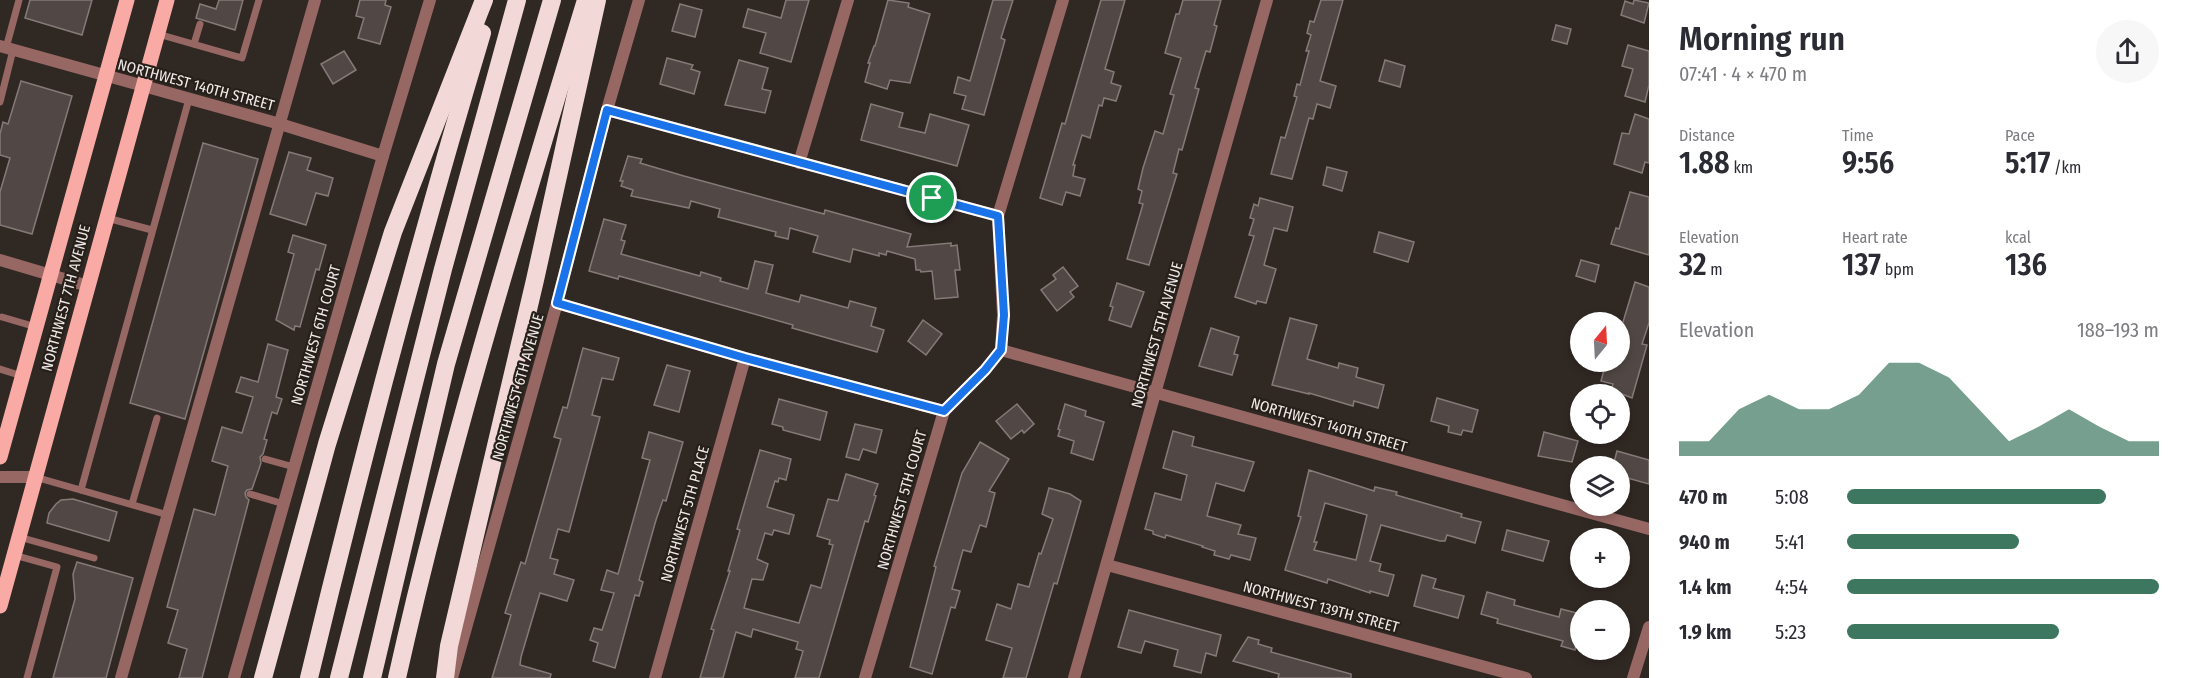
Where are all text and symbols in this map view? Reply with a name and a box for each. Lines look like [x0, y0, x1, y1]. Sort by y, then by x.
text: Morning run [1679, 19, 1845, 59]
button: share [2096, 20, 2159, 83]
street label: NORTHWEST 140TH STREET [116, 55, 276, 115]
text: 07:41 · 4 × 470 m [1679, 62, 1807, 86]
text: Distance [1679, 126, 1735, 145]
text: Time [1842, 126, 1874, 145]
text: Pace [2005, 126, 2035, 145]
text: 1.88 [1679, 145, 1730, 181]
text: 9:56 [1842, 145, 1894, 181]
text: 5:17 [2005, 145, 2050, 181]
text: km [1730, 158, 1753, 177]
text: /km [2050, 158, 2081, 177]
pin [906, 172, 957, 223]
icon: arrive [915, 181, 948, 214]
street label: NORTHWEST 7TH AVENUE [38, 223, 94, 373]
text: Elevation [1679, 228, 1739, 247]
text: Heart rate [1842, 228, 1908, 247]
text: kcal [2005, 228, 2031, 247]
text: 32 [1679, 247, 1707, 283]
text: 137 [1842, 247, 1881, 283]
text: 136 [2005, 247, 2047, 283]
street label: NORTHWEST 5TH AVENUE [1127, 260, 1187, 410]
text: m [1707, 260, 1723, 279]
text: bpm [1881, 260, 1914, 279]
street label: NORTHWEST 6TH COURT [287, 263, 345, 407]
street label: NORTHWEST 6TH AVENUE [488, 312, 548, 462]
north arrow [1570, 312, 1630, 372]
map controls [1570, 312, 1630, 660]
text: Elevation [1679, 318, 1754, 342]
text: 188–193 m [2077, 318, 2159, 342]
button: locate [1570, 384, 1630, 444]
street label: NORTHWEST 140TH STREET [1249, 394, 1409, 456]
street label: NORTHWEST 5TH COURT [873, 428, 931, 572]
street label: NORTHWEST 5TH PLACE [657, 444, 713, 584]
button: layers [1570, 456, 1630, 516]
text: 470 m [1679, 485, 1728, 509]
text: 5:08 [1775, 485, 1809, 509]
button: + [1570, 528, 1630, 588]
text: 940 m [1679, 530, 1730, 554]
text: 5:41 [1775, 530, 1805, 554]
text: 1.4 km [1679, 575, 1731, 599]
text: 4:54 [1775, 575, 1808, 599]
street label: NORTHWEST 139TH STREET [1241, 578, 1401, 636]
button: − [1570, 600, 1630, 660]
text: 1.9 km [1679, 620, 1732, 644]
text: 5:23 [1775, 620, 1806, 644]

